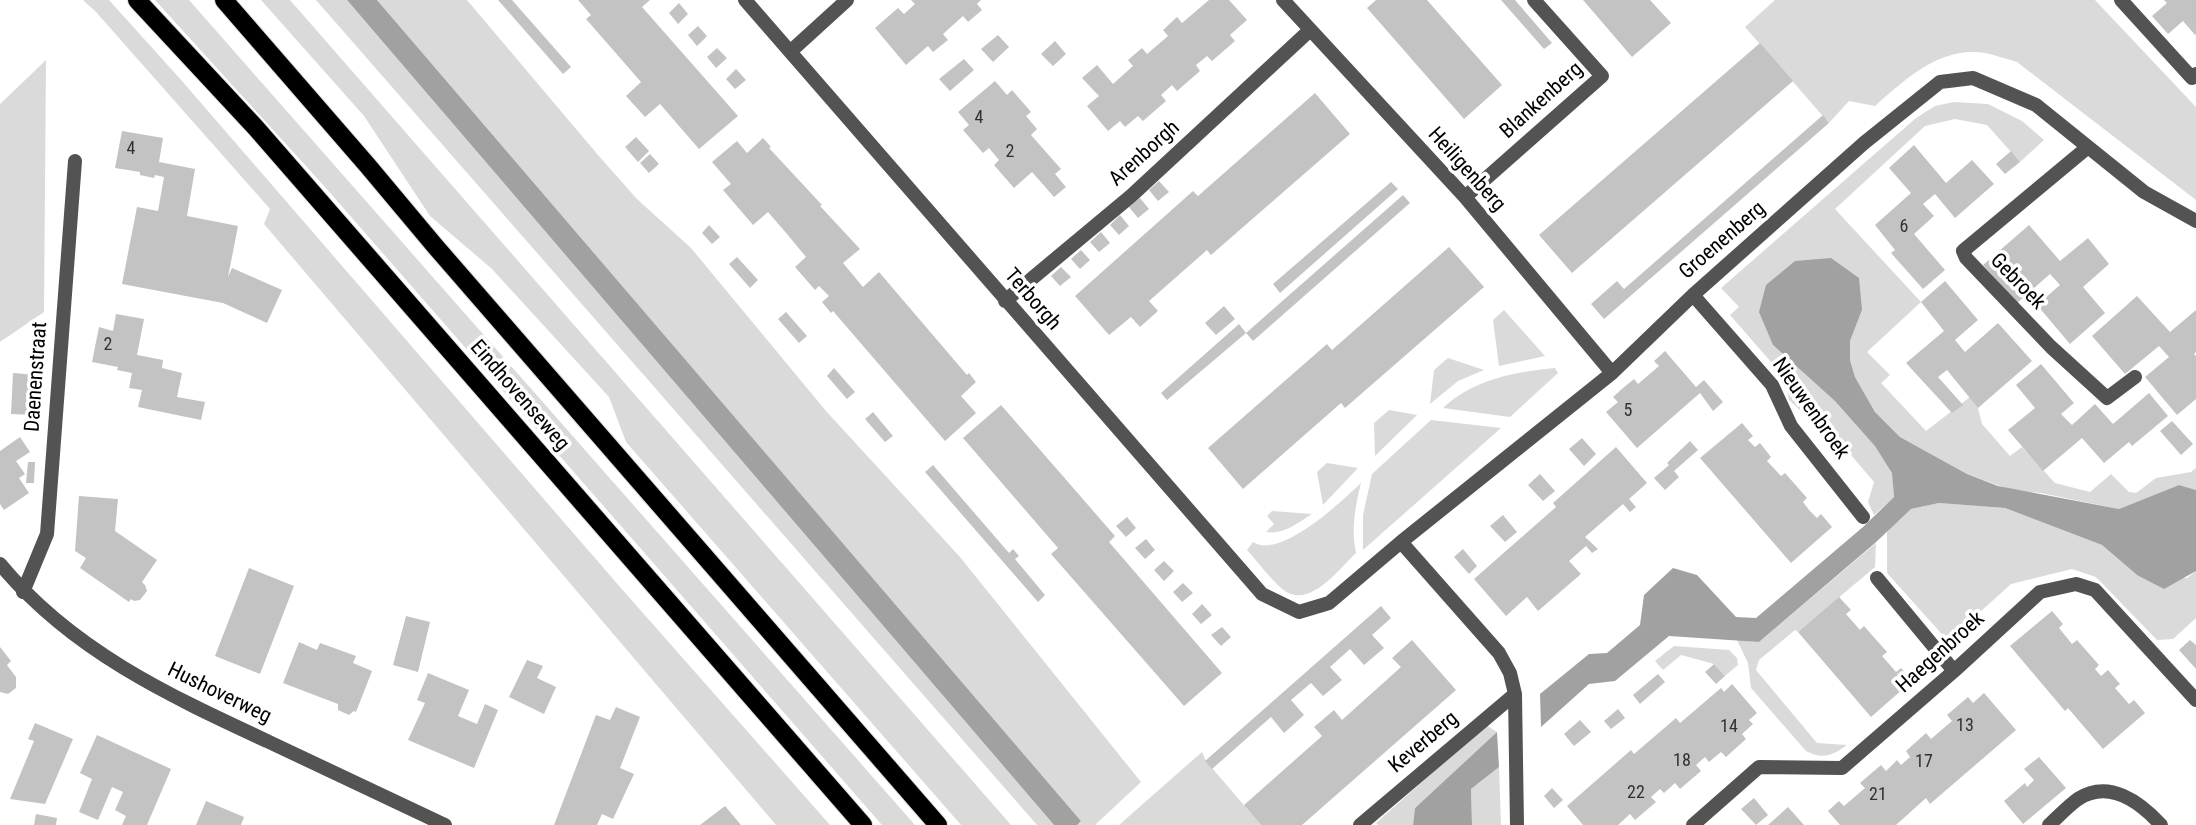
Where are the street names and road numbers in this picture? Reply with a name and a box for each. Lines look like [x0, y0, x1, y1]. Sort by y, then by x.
street label: Blankenberg [1495, 57, 1589, 145]
street label: Arenborgh [1105, 116, 1185, 192]
street label: Heiligenberg [1422, 123, 1510, 217]
street label: Groenenberg [1675, 197, 1771, 285]
street label: Gebroek [1984, 249, 2050, 315]
street label: Terborgh [998, 264, 1066, 336]
street label: Daenenstraat [21, 321, 53, 433]
street label: Eindhovenseweg [464, 335, 574, 457]
street label: Nieuwenbroek [1766, 353, 1854, 465]
street label: Haegenbroek [1892, 607, 1990, 699]
street label: Hushoverweg [163, 658, 275, 730]
street label: Keverberg [1384, 707, 1464, 779]

